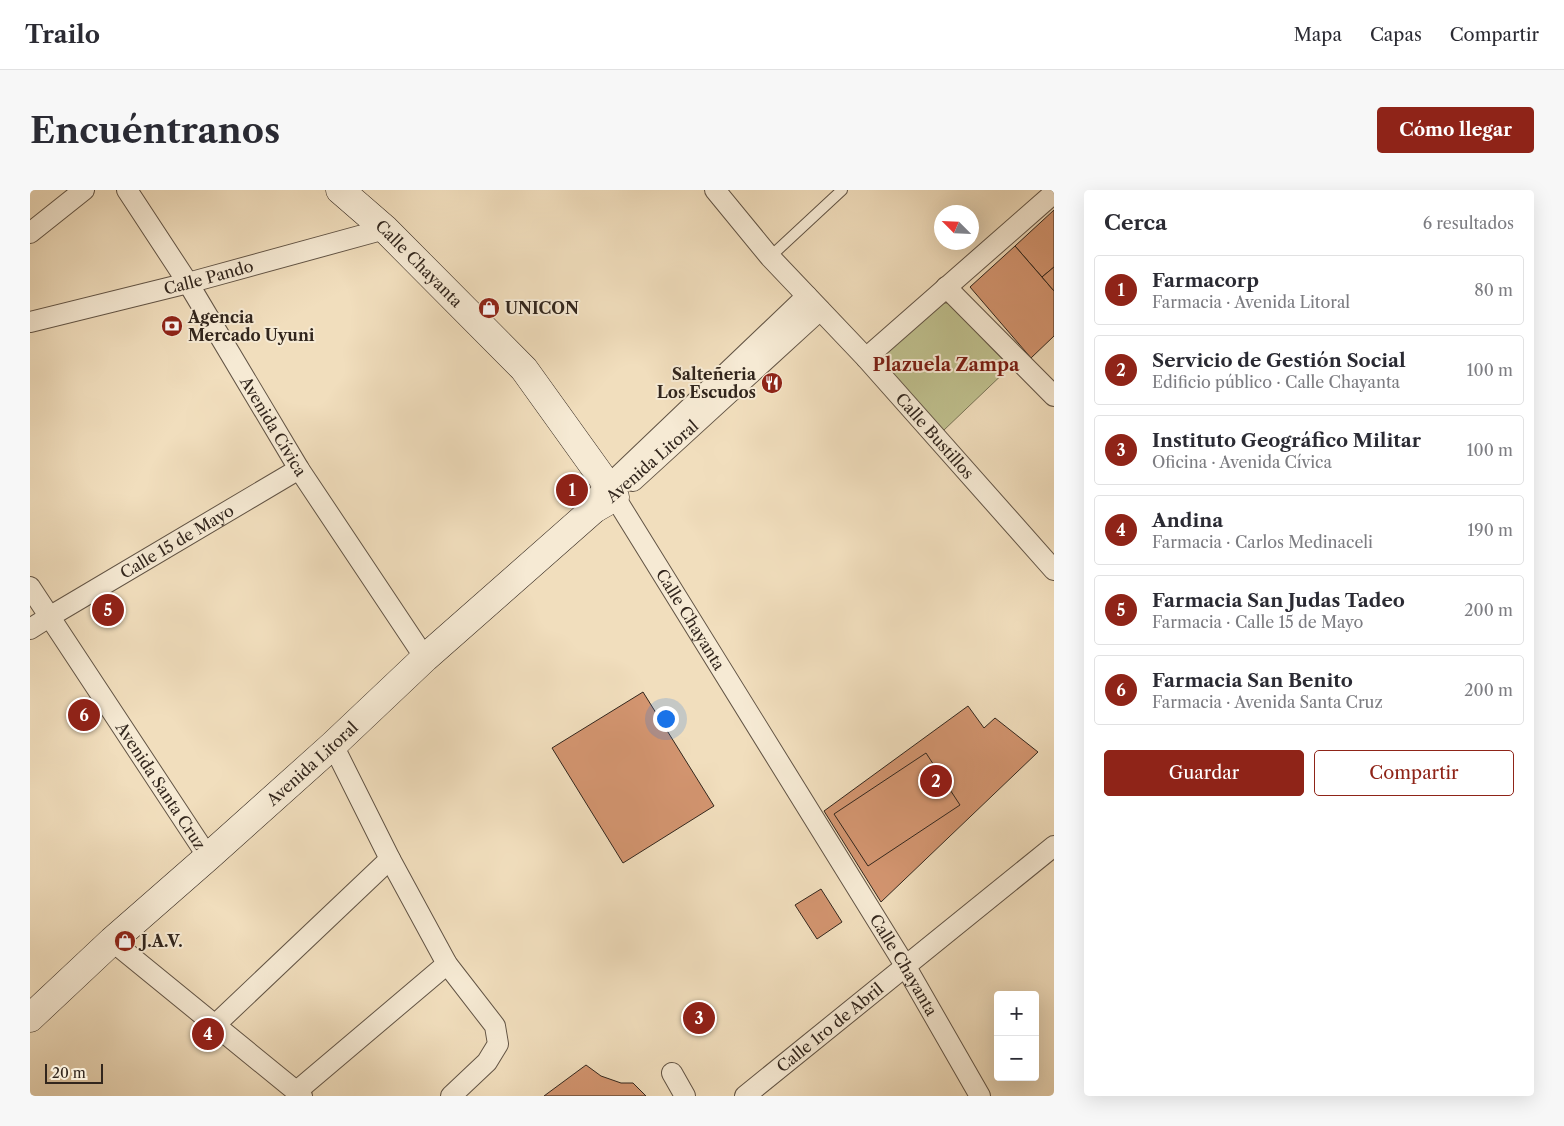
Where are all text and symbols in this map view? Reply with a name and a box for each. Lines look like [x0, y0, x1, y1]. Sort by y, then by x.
text: Trailo [25, 20, 100, 49]
text: Mapa [1294, 24, 1342, 46]
text: Capas [1370, 24, 1422, 46]
text: Compartir [1450, 24, 1539, 46]
button: Cómo llegar [1377, 107, 1534, 153]
text: Encuéntranos [30, 109, 280, 152]
north arrow [934, 205, 979, 250]
text: Cerca [1104, 210, 1167, 235]
text: 6 resultados [1423, 213, 1514, 233]
street label: Calle Chayanta [372, 215, 467, 312]
street label: Calle Pando [162, 256, 256, 299]
text: Farmacorp [1152, 269, 1259, 292]
text: 1 [1117, 280, 1125, 300]
text: 80 m [1474, 280, 1513, 300]
text: Farmacia · Avenida Litoral [1152, 292, 1350, 312]
shop icon: UNICON [477, 296, 501, 320]
place label: UNICON [505, 298, 579, 318]
place label: Agencia Mercado Uyuni [187, 307, 315, 345]
bank icon: Agencia Mercado Uyuni [160, 314, 184, 338]
text: Servicio de Gestión Social [1152, 349, 1406, 372]
district label: Plazuela Zampa [873, 354, 1020, 376]
text: 2 [1116, 360, 1126, 380]
text: 100 m [1467, 360, 1513, 380]
place label: Salteñeria Los Escudos [657, 364, 757, 402]
restaurant icon: Salteñeria Los Escudos [760, 371, 784, 395]
street label: Avenida Cívica [235, 372, 311, 480]
text: Edificio público · Calle Chayanta [1152, 372, 1400, 392]
street label: Calle Bustillos [892, 389, 978, 483]
street label: Avenida Litoral [601, 415, 702, 507]
text: Instituto Geográfico Militar [1152, 429, 1421, 452]
text: 3 [1116, 440, 1126, 460]
text: 100 m [1467, 440, 1513, 460]
text: Oficina · Avenida Cívica [1152, 452, 1332, 472]
pin: 1 [556, 471, 588, 509]
street label: Calle 15 de Mayo [116, 500, 237, 583]
text: Andina [1152, 509, 1223, 532]
text: 4 [1116, 520, 1126, 540]
text: 190 m [1468, 520, 1513, 540]
text: Farmacia · Carlos Medinaceli [1152, 532, 1373, 552]
street label: Calle Chayanta [652, 565, 730, 674]
text: Farmacia San Judas Tadeo [1152, 589, 1405, 612]
pin: 5 [92, 591, 124, 629]
text: 5 [1117, 600, 1125, 620]
text: 200 m [1464, 600, 1513, 620]
text: Farmacia · Calle 15 de Mayo [1152, 612, 1363, 632]
text: Farmacia San Benito [1152, 669, 1353, 692]
text: 6 [1116, 680, 1126, 700]
text: 200 m [1464, 680, 1513, 700]
text: Farmacia · Avenida Santa Cruz [1152, 692, 1383, 712]
pin: 6 [68, 696, 100, 734]
your location [653, 706, 679, 732]
street label: Avenida Santa Cruz [111, 717, 210, 853]
street label: Avenida Litoral [262, 717, 362, 810]
button: Guardar [1104, 750, 1304, 796]
button: Compartir [1314, 750, 1514, 796]
pin: 2 [920, 762, 952, 800]
street label: Calle Chayanta [866, 910, 942, 1020]
shop icon: J.A.V. [113, 929, 137, 953]
place label: J.A.V. [138, 931, 183, 951]
street label: Calle 1ro de Abril [772, 978, 887, 1076]
map controls [994, 991, 1039, 1081]
button: + [994, 991, 1039, 1036]
pin: 3 [683, 999, 715, 1037]
pin: 4 [192, 1015, 224, 1053]
button: − [994, 1036, 1039, 1081]
scale bar [45, 1061, 102, 1084]
text: 20 m [52, 1064, 86, 1082]

